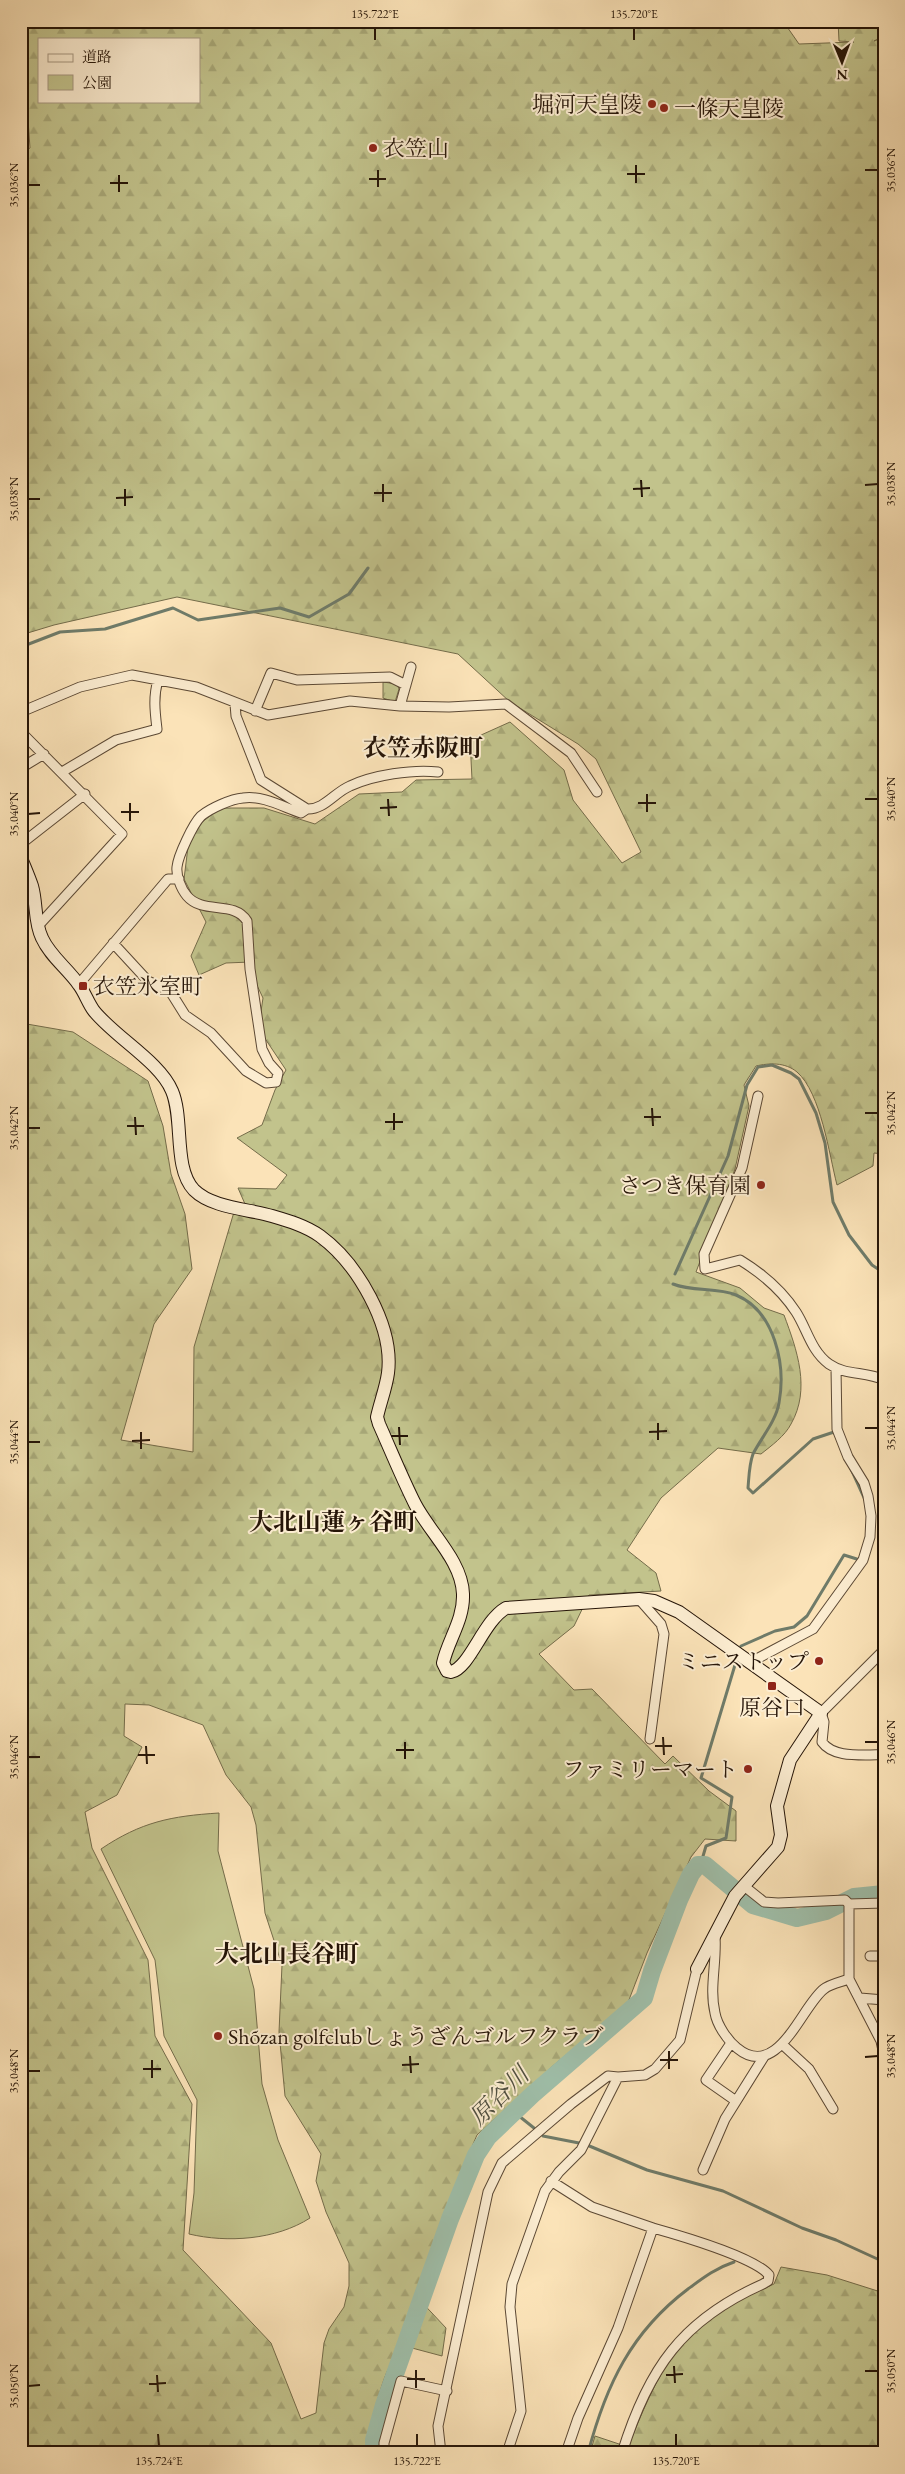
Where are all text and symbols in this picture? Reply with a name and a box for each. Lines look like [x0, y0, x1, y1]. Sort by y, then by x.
text: 135.722°E [351, 6, 399, 22]
text: 135.720°E [610, 6, 658, 22]
legend [38, 38, 200, 102]
north arrow [818, 38, 868, 88]
text: 道路 [82, 47, 112, 66]
text: N [836, 66, 848, 84]
text: 公園 [82, 73, 112, 92]
place label: 堀河天皇陵 [532, 90, 642, 119]
place label: 一條天皇陵 [674, 94, 784, 123]
marker: 堀河天皇陵 [646, 98, 658, 110]
marker: 一條天皇陵 [658, 102, 670, 114]
place label: 衣笠山 [383, 134, 449, 163]
marker: 衣笠山 [367, 142, 379, 154]
text: 35.036°N [883, 147, 899, 192]
text: 35.036°N [6, 162, 22, 207]
text: 35.038°N [883, 461, 899, 506]
text: 35.038°N [6, 476, 22, 521]
district label: 衣笠赤阪町 [363, 732, 483, 763]
text: 35.040°N [883, 776, 899, 821]
text: 35.040°N [6, 791, 22, 836]
place label: 衣笠氷室町 [93, 972, 203, 1001]
marker: 衣笠氷室町 [77, 980, 89, 992]
text: 35.042°N [883, 1090, 899, 1135]
text: 35.042°N [6, 1105, 22, 1150]
place label: さつき保育園 [619, 1171, 751, 1200]
marker: さつき保育園 [755, 1179, 767, 1191]
text: 35.044°N [883, 1405, 899, 1450]
text: 35.044°N [6, 1419, 22, 1464]
district label: 大北山蓮ヶ谷町 [249, 1506, 417, 1537]
place label: ミニストップ [678, 1647, 809, 1676]
marker: ミニストップ [813, 1655, 825, 1667]
marker: 原谷口 [766, 1680, 778, 1692]
place label: 原谷口 [739, 1693, 805, 1722]
text: 35.046°N [883, 1719, 899, 1764]
text: 35.046°N [6, 1734, 22, 1779]
place label: ファミリーマート [562, 1755, 738, 1784]
marker: ファミリーマート [742, 1763, 754, 1775]
district label: 大北山長谷町 [215, 1938, 359, 1969]
place label: Shõzan golfclubしょうざんゴルフクラブ [228, 2022, 604, 2051]
marker: Shõzan golfclubしょうざんゴルフクラブ [212, 2030, 224, 2042]
text: 35.048°N [883, 2033, 899, 2078]
text: 35.048°N [6, 2048, 22, 2093]
water label: 原谷川 [462, 2057, 537, 2132]
text: 35.050°N [883, 2348, 899, 2393]
text: 35.050°N [6, 2363, 22, 2408]
text: 135.724°E [135, 2453, 183, 2469]
text: 135.722°E [393, 2453, 441, 2469]
text: 135.720°E [652, 2453, 700, 2469]

